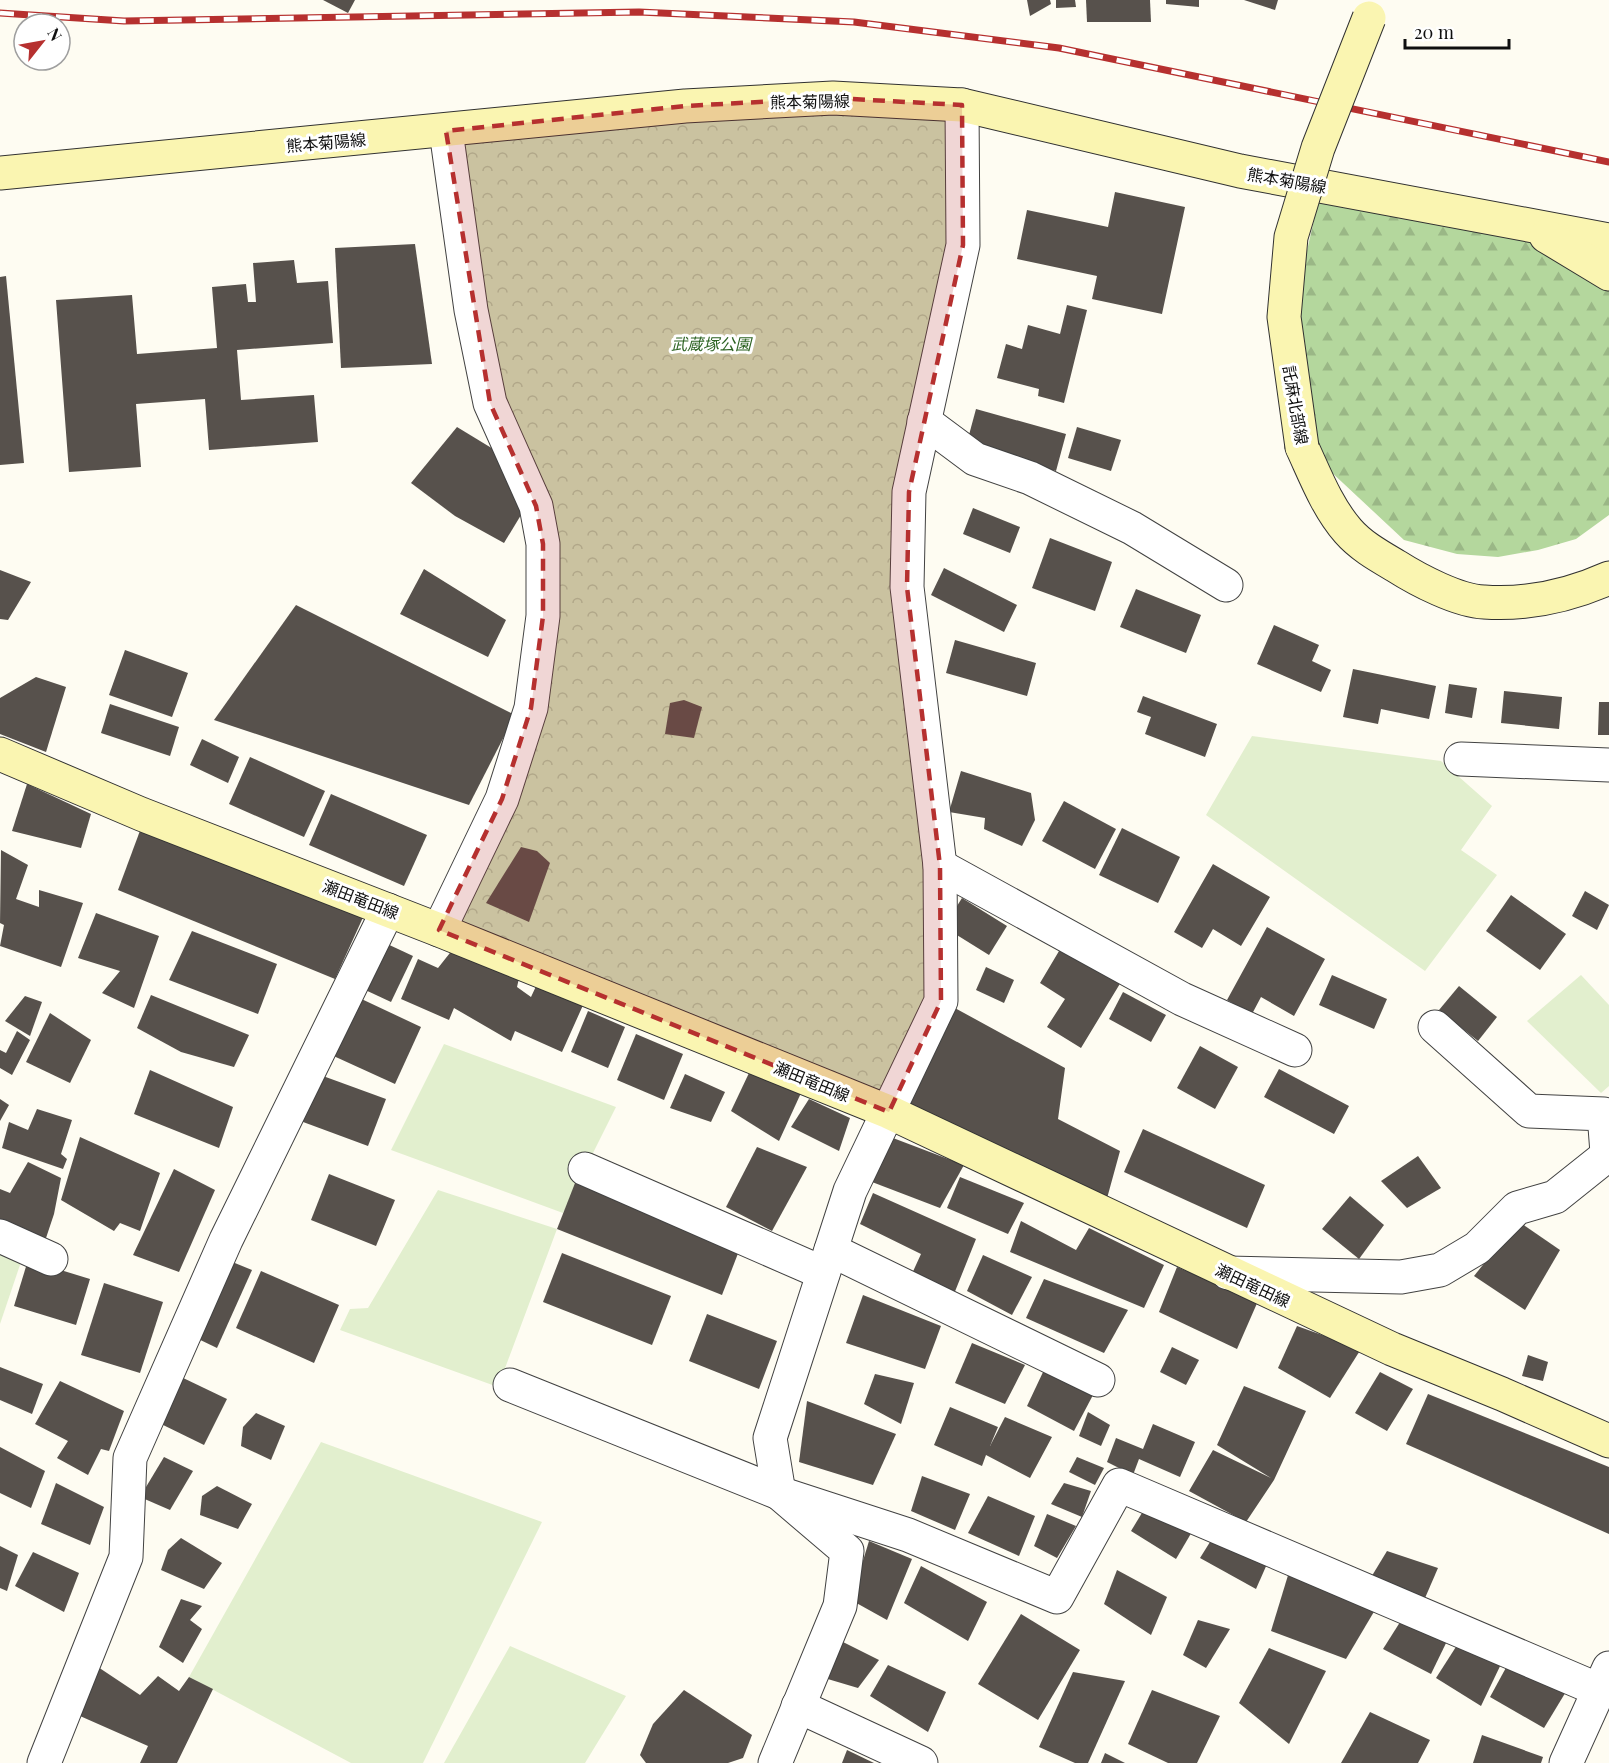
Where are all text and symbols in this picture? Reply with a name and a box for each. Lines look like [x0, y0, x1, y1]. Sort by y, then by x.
north arrow [12, 12, 72, 72]
scale bar [1405, 12, 1508, 50]
text: 20 m [1414, 20, 1454, 44]
text: N [43, 24, 67, 45]
street label: 熊本菊陽線 [770, 90, 850, 112]
street label: 熊本菊陽線 [285, 128, 367, 156]
street label: 熊本菊陽線 [1246, 163, 1328, 197]
park label: 武蔵塚公園 [671, 333, 753, 354]
street label: 託麻北部線 [1279, 364, 1313, 446]
street label: 瀬田竜田線 [320, 875, 402, 923]
street label: 瀬田竜田線 [771, 1056, 853, 1106]
street label: 瀬田竜田線 [1212, 1259, 1294, 1311]

